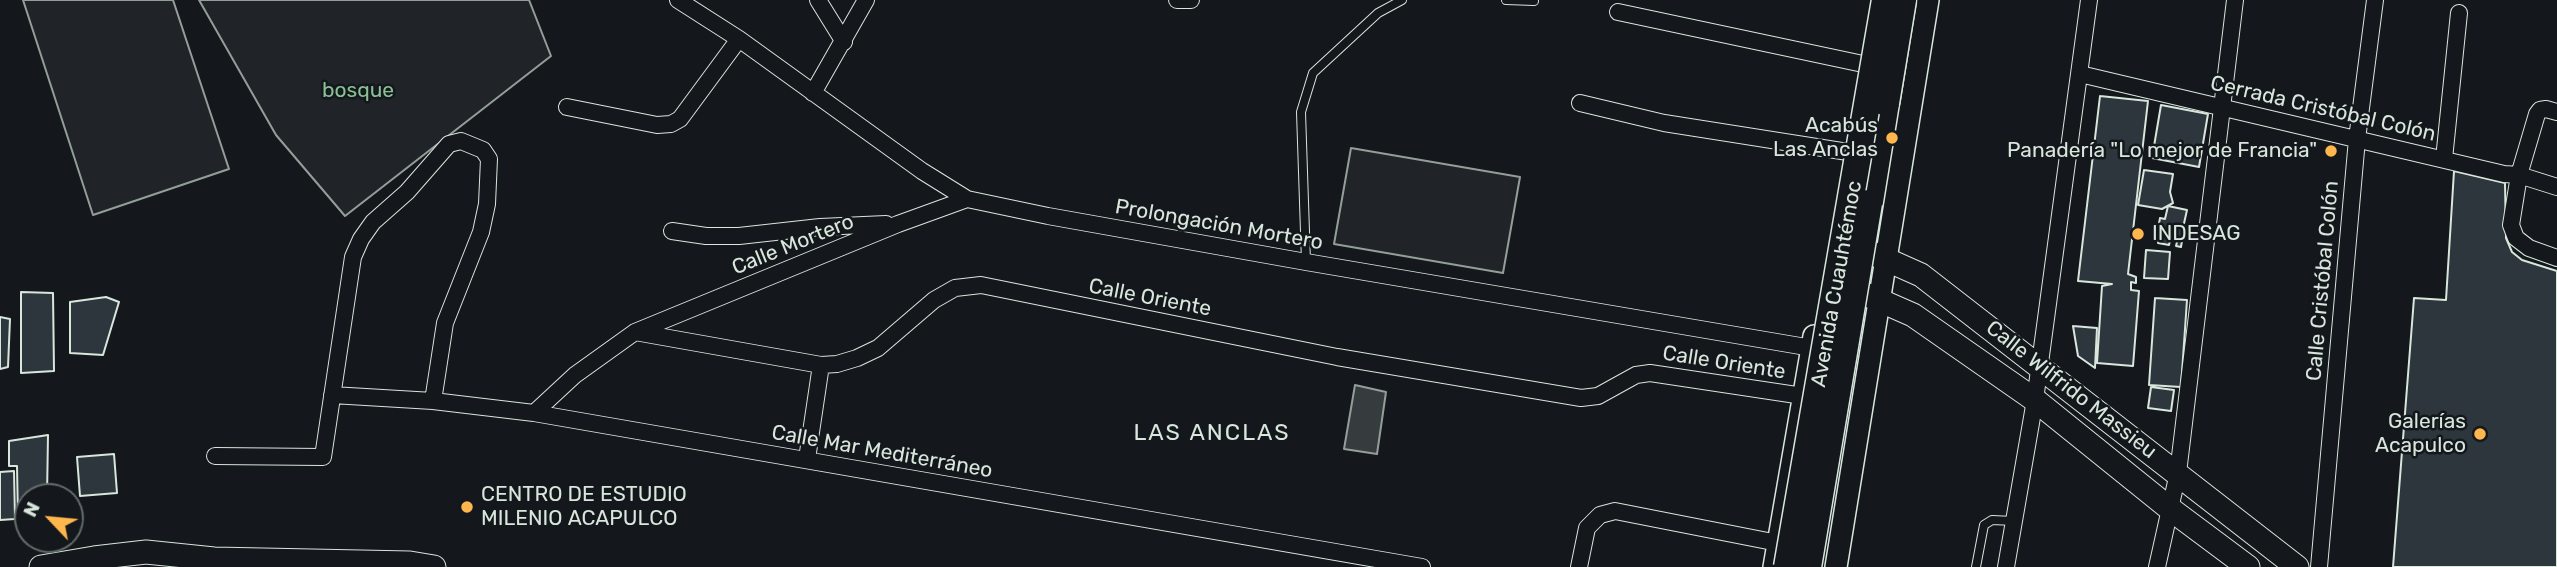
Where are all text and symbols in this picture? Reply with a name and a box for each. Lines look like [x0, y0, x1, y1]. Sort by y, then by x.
street label: Cerrada Cristóbal Colón [2208, 71, 2438, 147]
park label: bosque [322, 78, 394, 104]
place label: Acabús Las Anclas [1773, 113, 1878, 163]
marker: Acabús Las Anclas [1884, 130, 1900, 146]
place label: Panadería "Lo mejor de Francia" [2007, 138, 2317, 164]
marker: Panadería "Lo mejor de Francia" [2323, 143, 2339, 159]
street label: Avenida Cuauhtémoc [1806, 179, 1868, 389]
street label: Calle Cristóbal Colón [2302, 180, 2344, 382]
street label: Prolongación Mortero [1113, 194, 1325, 256]
street label: Calle Mortero [728, 209, 858, 281]
place label: INDESAG [2152, 221, 2240, 247]
marker: INDESAG [2130, 226, 2146, 242]
street label: Calle Oriente [1087, 274, 1213, 322]
street label: Calle Wilfrido Massieu [1981, 316, 2161, 464]
street label: Calle Oriente [1661, 341, 1787, 385]
place label: Galerías Acapulco [2375, 409, 2466, 459]
district label: LAS ANCLAS [1135, 419, 1289, 447]
street label: Calle Mar Mediterráneo [770, 420, 994, 484]
marker: Galerías Acapulco [2472, 426, 2488, 442]
place label: CENTRO DE ESTUDIO MILENIO ACAPULCO [481, 482, 687, 532]
north arrow [14, 483, 84, 553]
text: N [18, 498, 45, 521]
marker: CENTRO DE ESTUDIO MILENIO ACAPULCO [459, 499, 475, 515]

